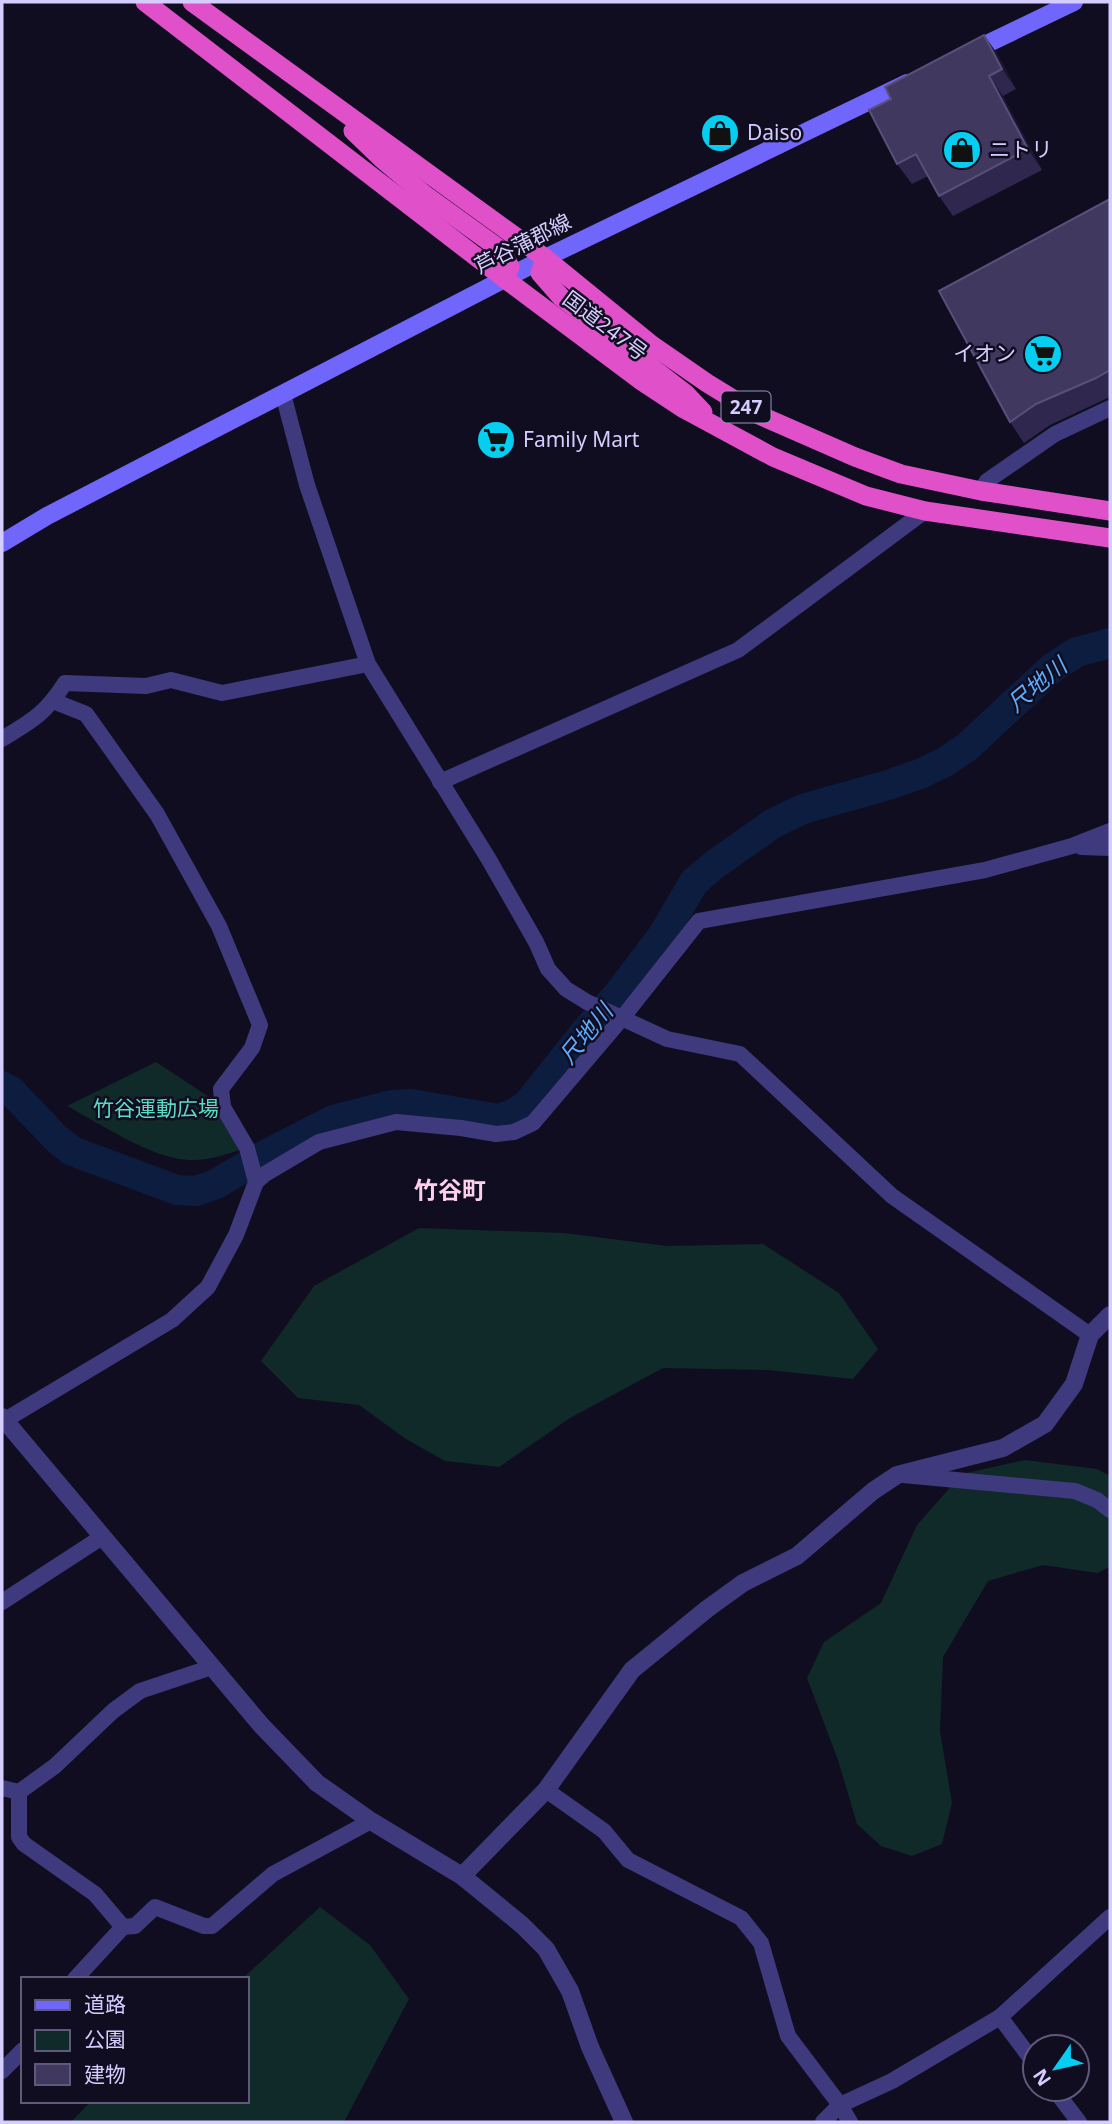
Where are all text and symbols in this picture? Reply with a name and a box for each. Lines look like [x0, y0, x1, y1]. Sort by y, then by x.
shop icon: Daiso [699, 112, 741, 154]
place label: Daiso [747, 118, 802, 146]
shop icon: ニトリ [941, 129, 983, 171]
place label: ニトリ [989, 135, 1052, 163]
street label: 芦谷蒲郡線 [469, 207, 576, 279]
street label: 国道247号 [558, 284, 654, 366]
supermarket icon: イオン [1022, 333, 1064, 375]
place label: イオン [953, 339, 1016, 367]
road number: 247 [722, 392, 770, 422]
supermarket icon: Family Mart [475, 419, 517, 461]
place label: Family Mart [523, 425, 640, 453]
water label: 尺地川 [1000, 648, 1075, 719]
water label: 尺地川 [551, 994, 621, 1070]
park label: 竹谷運動広場 [93, 1094, 219, 1122]
district label: 竹谷町 [414, 1173, 486, 1206]
legend [21, 1977, 248, 2103]
text: 道路 [84, 1990, 126, 2018]
text: 公園 [84, 2025, 126, 2053]
north arrow [1021, 2033, 1091, 2103]
text: 建物 [84, 2060, 126, 2088]
text: N [1027, 2064, 1057, 2091]

